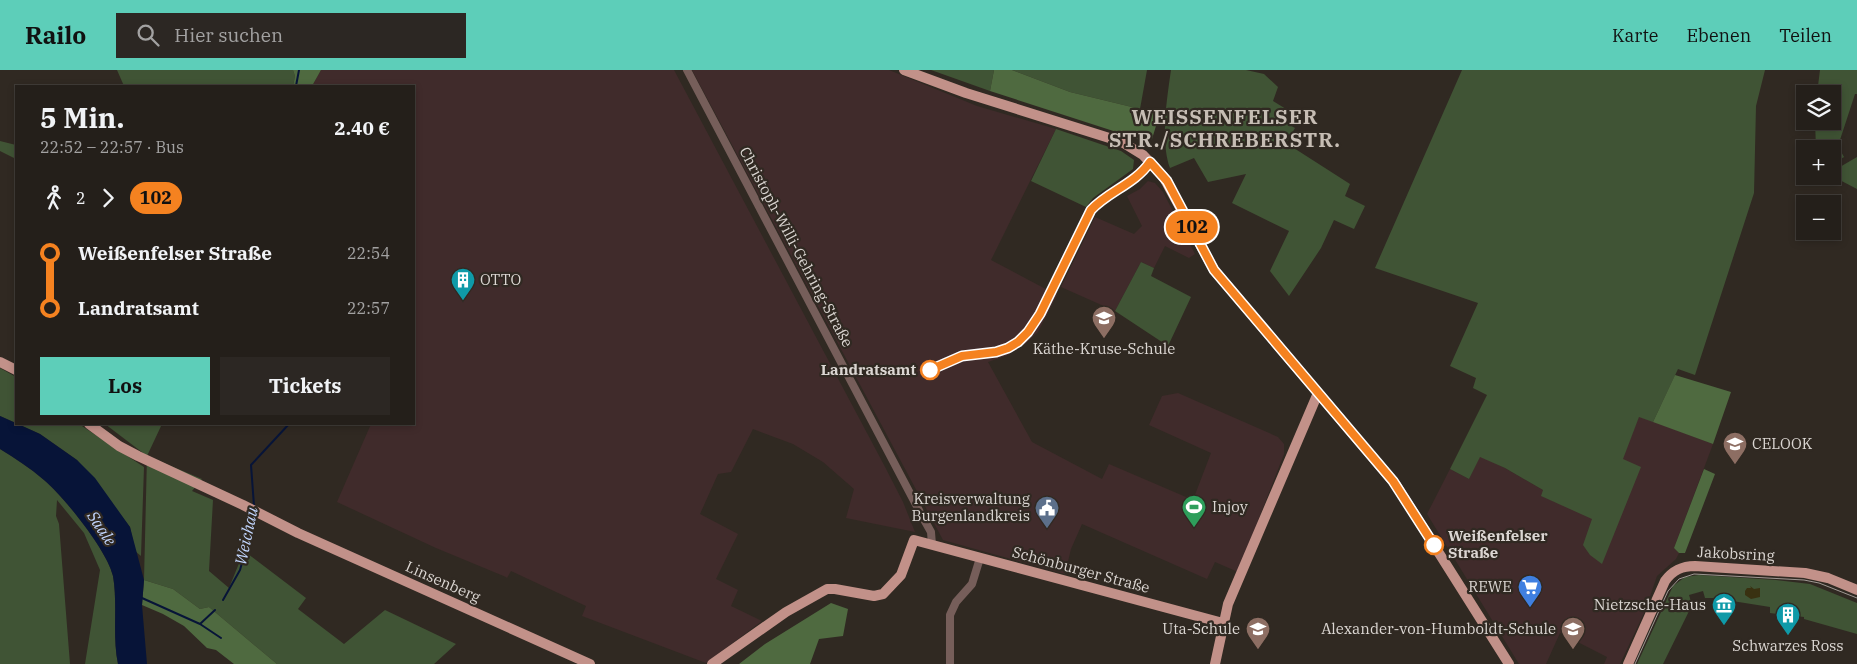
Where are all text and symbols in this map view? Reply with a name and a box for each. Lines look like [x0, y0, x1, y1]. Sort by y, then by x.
search box [116, 13, 466, 58]
text: Railo [25, 19, 86, 51]
icon: search [134, 21, 162, 49]
text: Hier suchen [174, 23, 283, 47]
text: Karte [1612, 24, 1658, 47]
text: Ebenen [1686, 24, 1751, 47]
text: Teilen [1779, 24, 1832, 47]
map controls [1796, 85, 1841, 240]
button: layers [1796, 85, 1841, 130]
text: 5 Min. [40, 99, 124, 136]
district label: WEISSENFELSER STR./SCHREBERSTR. [1109, 103, 1341, 153]
text: 2.40 € [334, 116, 390, 140]
text: 22:52 – 22:57 · Bus [40, 137, 184, 157]
button: + [1796, 140, 1841, 185]
street label: Christoph-Willi-Gehring-Straße [735, 143, 857, 350]
icon: walk [40, 184, 68, 212]
icon: forward [94, 184, 122, 212]
text: 102 [140, 186, 172, 209]
text: 2 [76, 188, 86, 208]
button: − [1796, 195, 1841, 240]
line badge: 102 [1163, 211, 1221, 243]
text: 102 [1176, 215, 1208, 238]
text: Weißenfelser Straße [78, 241, 272, 265]
text: 22:54 [347, 243, 390, 263]
building icon: OTTO [450, 267, 476, 301]
place label: OTTO [480, 270, 521, 289]
text: Landratsamt [78, 296, 199, 320]
text: 22:57 [347, 298, 390, 318]
school or university icon: Käthe-Kruse-Schule [1091, 305, 1117, 339]
place label: Käthe-Kruse-Schule [1033, 339, 1175, 358]
button: Los [40, 357, 210, 415]
button: Tickets [220, 357, 390, 415]
place label: Landratsamt [821, 360, 916, 379]
marker: Landratsamt [920, 360, 940, 380]
school or university icon: CELOOK [1722, 431, 1748, 465]
place label: CELOOK [1752, 434, 1813, 453]
place label: Kreisverwaltung Burgenlandkreis [912, 489, 1030, 525]
sports icon: Injoy [1181, 494, 1207, 528]
public building icon: Kreisverwaltung Burgenlandkreis [1034, 495, 1060, 529]
place label: Injoy [1212, 497, 1248, 516]
water label: Weichau [230, 505, 262, 567]
water label: Saale [83, 506, 121, 549]
place label: Weißenfelser Straße [1448, 526, 1548, 562]
marker: Weißenfelser Straße [1424, 535, 1444, 555]
street label: Schönburger Straße [1010, 542, 1152, 597]
street label: Jakobsring [1697, 542, 1775, 565]
street label: Linsenberg [403, 557, 484, 607]
supermarket icon: REWE [1517, 574, 1543, 608]
place label: REWE [1468, 577, 1512, 596]
museum icon: Nietzsche-Haus [1711, 592, 1737, 626]
place label: Nietzsche-Haus [1594, 595, 1706, 614]
building icon: Schwarzes Ross [1775, 602, 1801, 636]
school or university icon: Uta-Schule [1245, 616, 1271, 650]
school or university icon: Alexander-von-Humboldt-Schule [1560, 616, 1586, 650]
place label: Uta-Schule [1162, 619, 1240, 638]
place label: Alexander-von-Humboldt-Schule [1321, 619, 1556, 638]
place label: Schwarzes Ross [1732, 636, 1844, 655]

